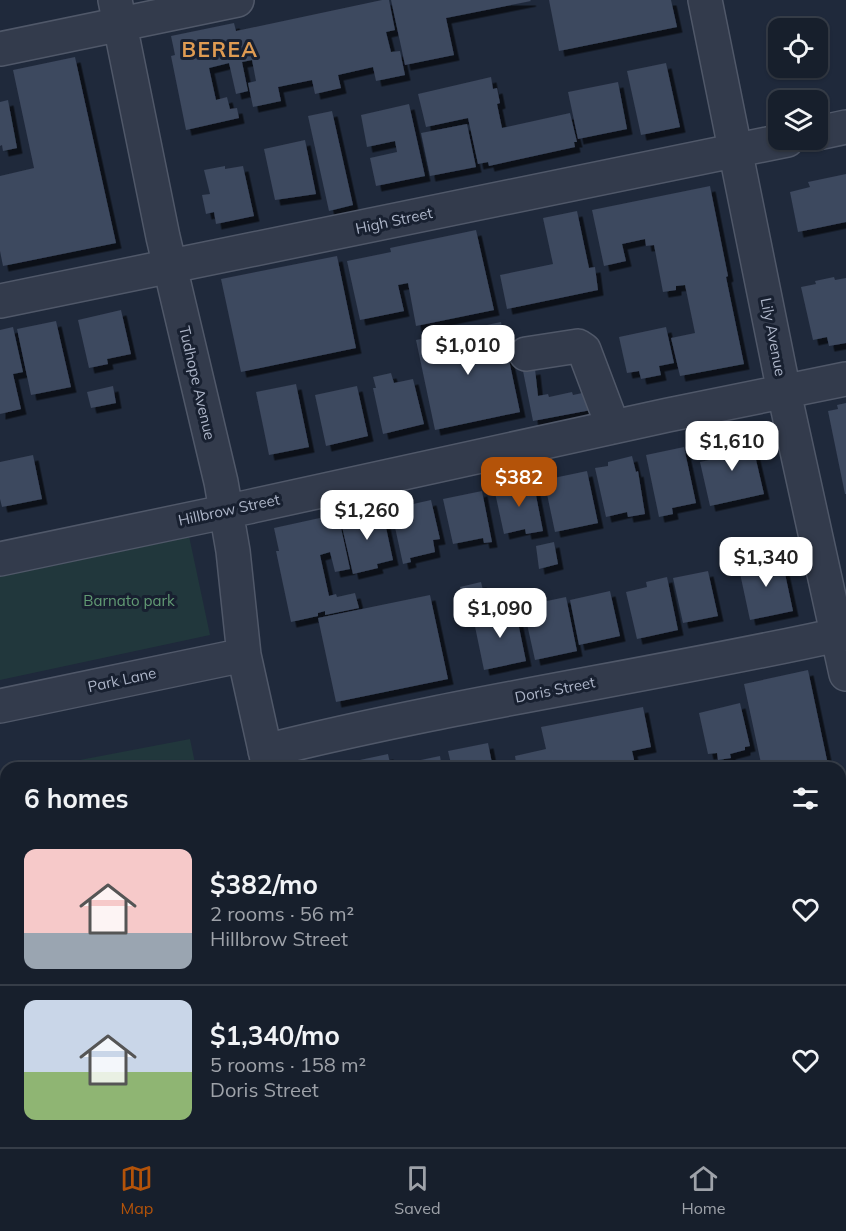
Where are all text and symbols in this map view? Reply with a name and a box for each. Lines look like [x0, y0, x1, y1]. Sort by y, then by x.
map controls [768, 18, 828, 150]
button: locate [768, 18, 828, 78]
district label: BEREA [181, 36, 259, 62]
button: layers [768, 90, 828, 150]
street label: High Street [354, 203, 434, 238]
street label: Lily Avenue [757, 296, 790, 378]
street label: Tudhope Avenue [175, 324, 220, 442]
pin: $1,010 [419, 325, 517, 376]
text: $1,010 [436, 332, 500, 357]
pin: $1,610 [683, 421, 781, 472]
text: $1,610 [700, 428, 764, 453]
pin: $382 [483, 457, 555, 508]
text: $382 [495, 464, 543, 489]
street label: Hillbrow Street [176, 489, 281, 530]
pin: $1,260 [318, 490, 416, 541]
text: $1,260 [335, 497, 399, 522]
pin: $1,340 [717, 537, 815, 588]
text: $1,340 [734, 544, 798, 569]
pin: $1,090 [451, 588, 549, 639]
park label: Barnato park [83, 591, 175, 610]
text: $1,090 [468, 595, 532, 620]
street label: Park Lane [86, 663, 158, 696]
street label: Doris Street [513, 672, 597, 707]
text: 6 homes [24, 782, 128, 815]
icon: filters [789, 782, 822, 815]
text: $382/mo [210, 868, 318, 901]
icon: home [72, 873, 144, 945]
icon: heart [789, 893, 822, 926]
text: 2 rooms · 56 m² [210, 901, 354, 926]
text: Hillbrow Street [210, 926, 348, 951]
text: $1,340/mo [210, 1019, 340, 1052]
icon: home [72, 1024, 144, 1096]
icon: heart [789, 1044, 822, 1077]
text: 5 rooms · 158 m² [210, 1052, 366, 1077]
text: Doris Street [210, 1077, 319, 1102]
tab: Map [120, 1162, 153, 1218]
tab: Saved [394, 1162, 441, 1218]
tab: Home [681, 1162, 726, 1218]

